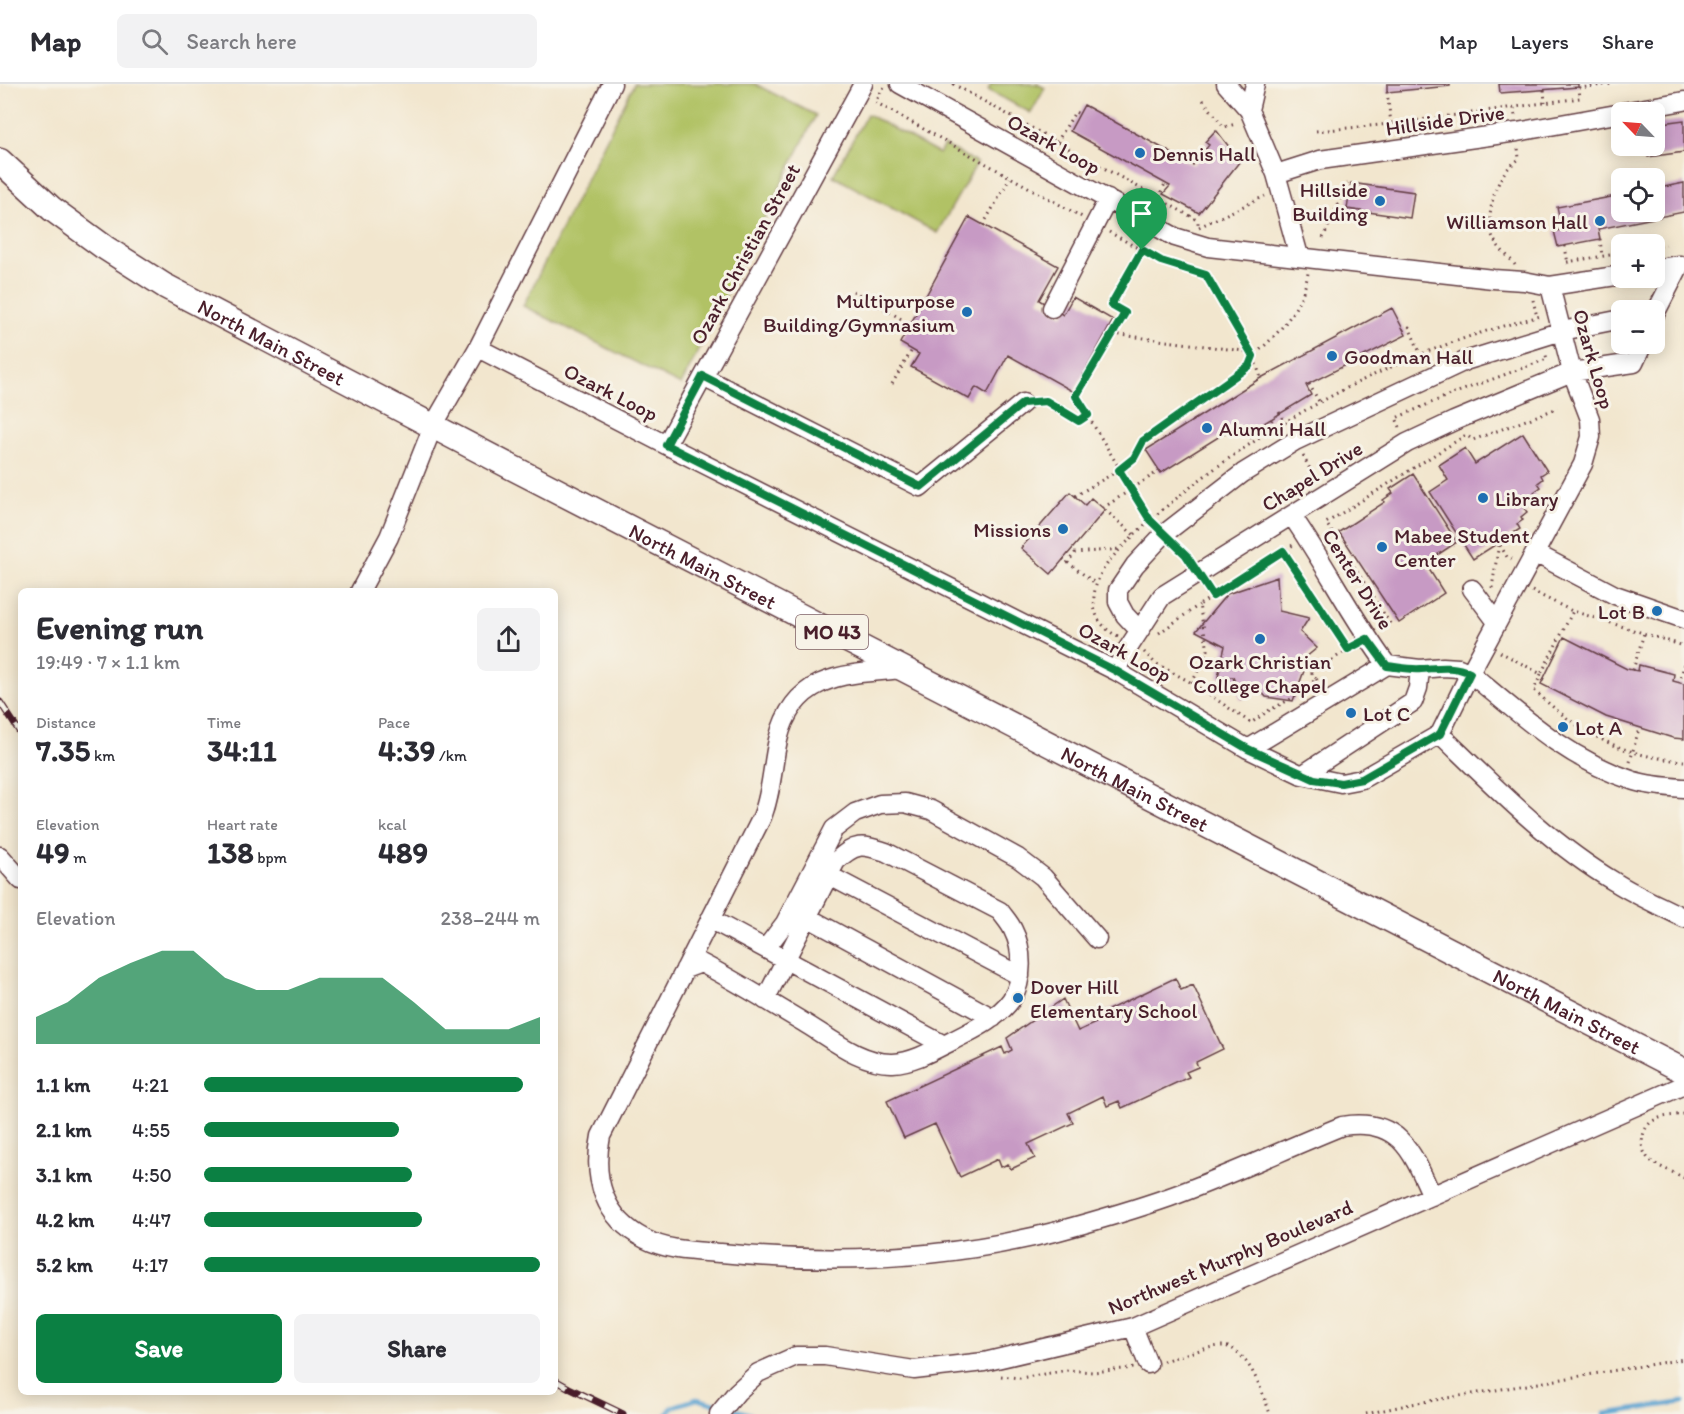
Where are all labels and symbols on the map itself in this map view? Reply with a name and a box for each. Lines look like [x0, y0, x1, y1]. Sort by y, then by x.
street label: Hillside Drive [1384, 99, 1506, 141]
north arrow [1611, 102, 1665, 156]
street label: Ozark Loop [1003, 108, 1105, 180]
place label: Dennis Hall [1152, 141, 1256, 166]
marker: Dennis Hall [1133, 146, 1147, 160]
street label: Ozark Christian Street [685, 159, 805, 349]
place label: Hillside Building [1292, 177, 1368, 226]
pin [1116, 188, 1167, 250]
marker: Hillside Building [1373, 194, 1387, 208]
place label: Williamson Hall [1446, 209, 1588, 234]
marker: Williamson Hall [1593, 214, 1607, 228]
place label: Multipurpose Building/Gymnasium [763, 288, 955, 337]
street label: North Main Street [194, 293, 349, 391]
marker: Multipurpose Building/Gymnasium [960, 305, 974, 319]
street label: Ozark Loop [1568, 306, 1620, 412]
place label: Goodman Hall [1344, 344, 1473, 369]
marker: Goodman Hall [1325, 349, 1339, 363]
street label: Ozark Loop [560, 358, 662, 426]
place label: Alumni Hall [1219, 416, 1326, 441]
marker: Alumni Hall [1200, 421, 1214, 435]
street label: Chapel Drive [1257, 435, 1367, 517]
place label: Library [1495, 486, 1558, 511]
marker: Library [1476, 491, 1490, 505]
place label: Missions [973, 517, 1051, 542]
street label: North Main Street [625, 518, 781, 614]
marker: Missions [1056, 522, 1070, 536]
place label: Mabee Student Center [1394, 523, 1530, 572]
street label: Center Drive [1317, 524, 1399, 634]
marker: Mabee Student Center [1375, 540, 1389, 554]
place label: Lot B [1598, 599, 1645, 624]
marker: Lot B [1650, 604, 1664, 618]
road number: MO 43 [796, 615, 868, 649]
street label: Ozark Loop [1074, 616, 1176, 688]
marker: Ozark Christian College Chapel [1253, 632, 1267, 646]
place label: Ozark Christian College Chapel [1189, 649, 1331, 698]
place label: Lot C [1363, 701, 1410, 726]
marker: Lot C [1344, 706, 1358, 720]
place label: Lot A [1575, 715, 1623, 740]
marker: Lot A [1556, 720, 1570, 734]
street label: North Main Street [1057, 740, 1213, 837]
street label: North Main Street [1489, 963, 1645, 1059]
place label: Dover Hill Elementary School [1030, 974, 1198, 1023]
marker: Dover Hill Elementary School [1011, 991, 1025, 1005]
street label: Northwest Murphy Boulevard [1104, 1194, 1356, 1320]

